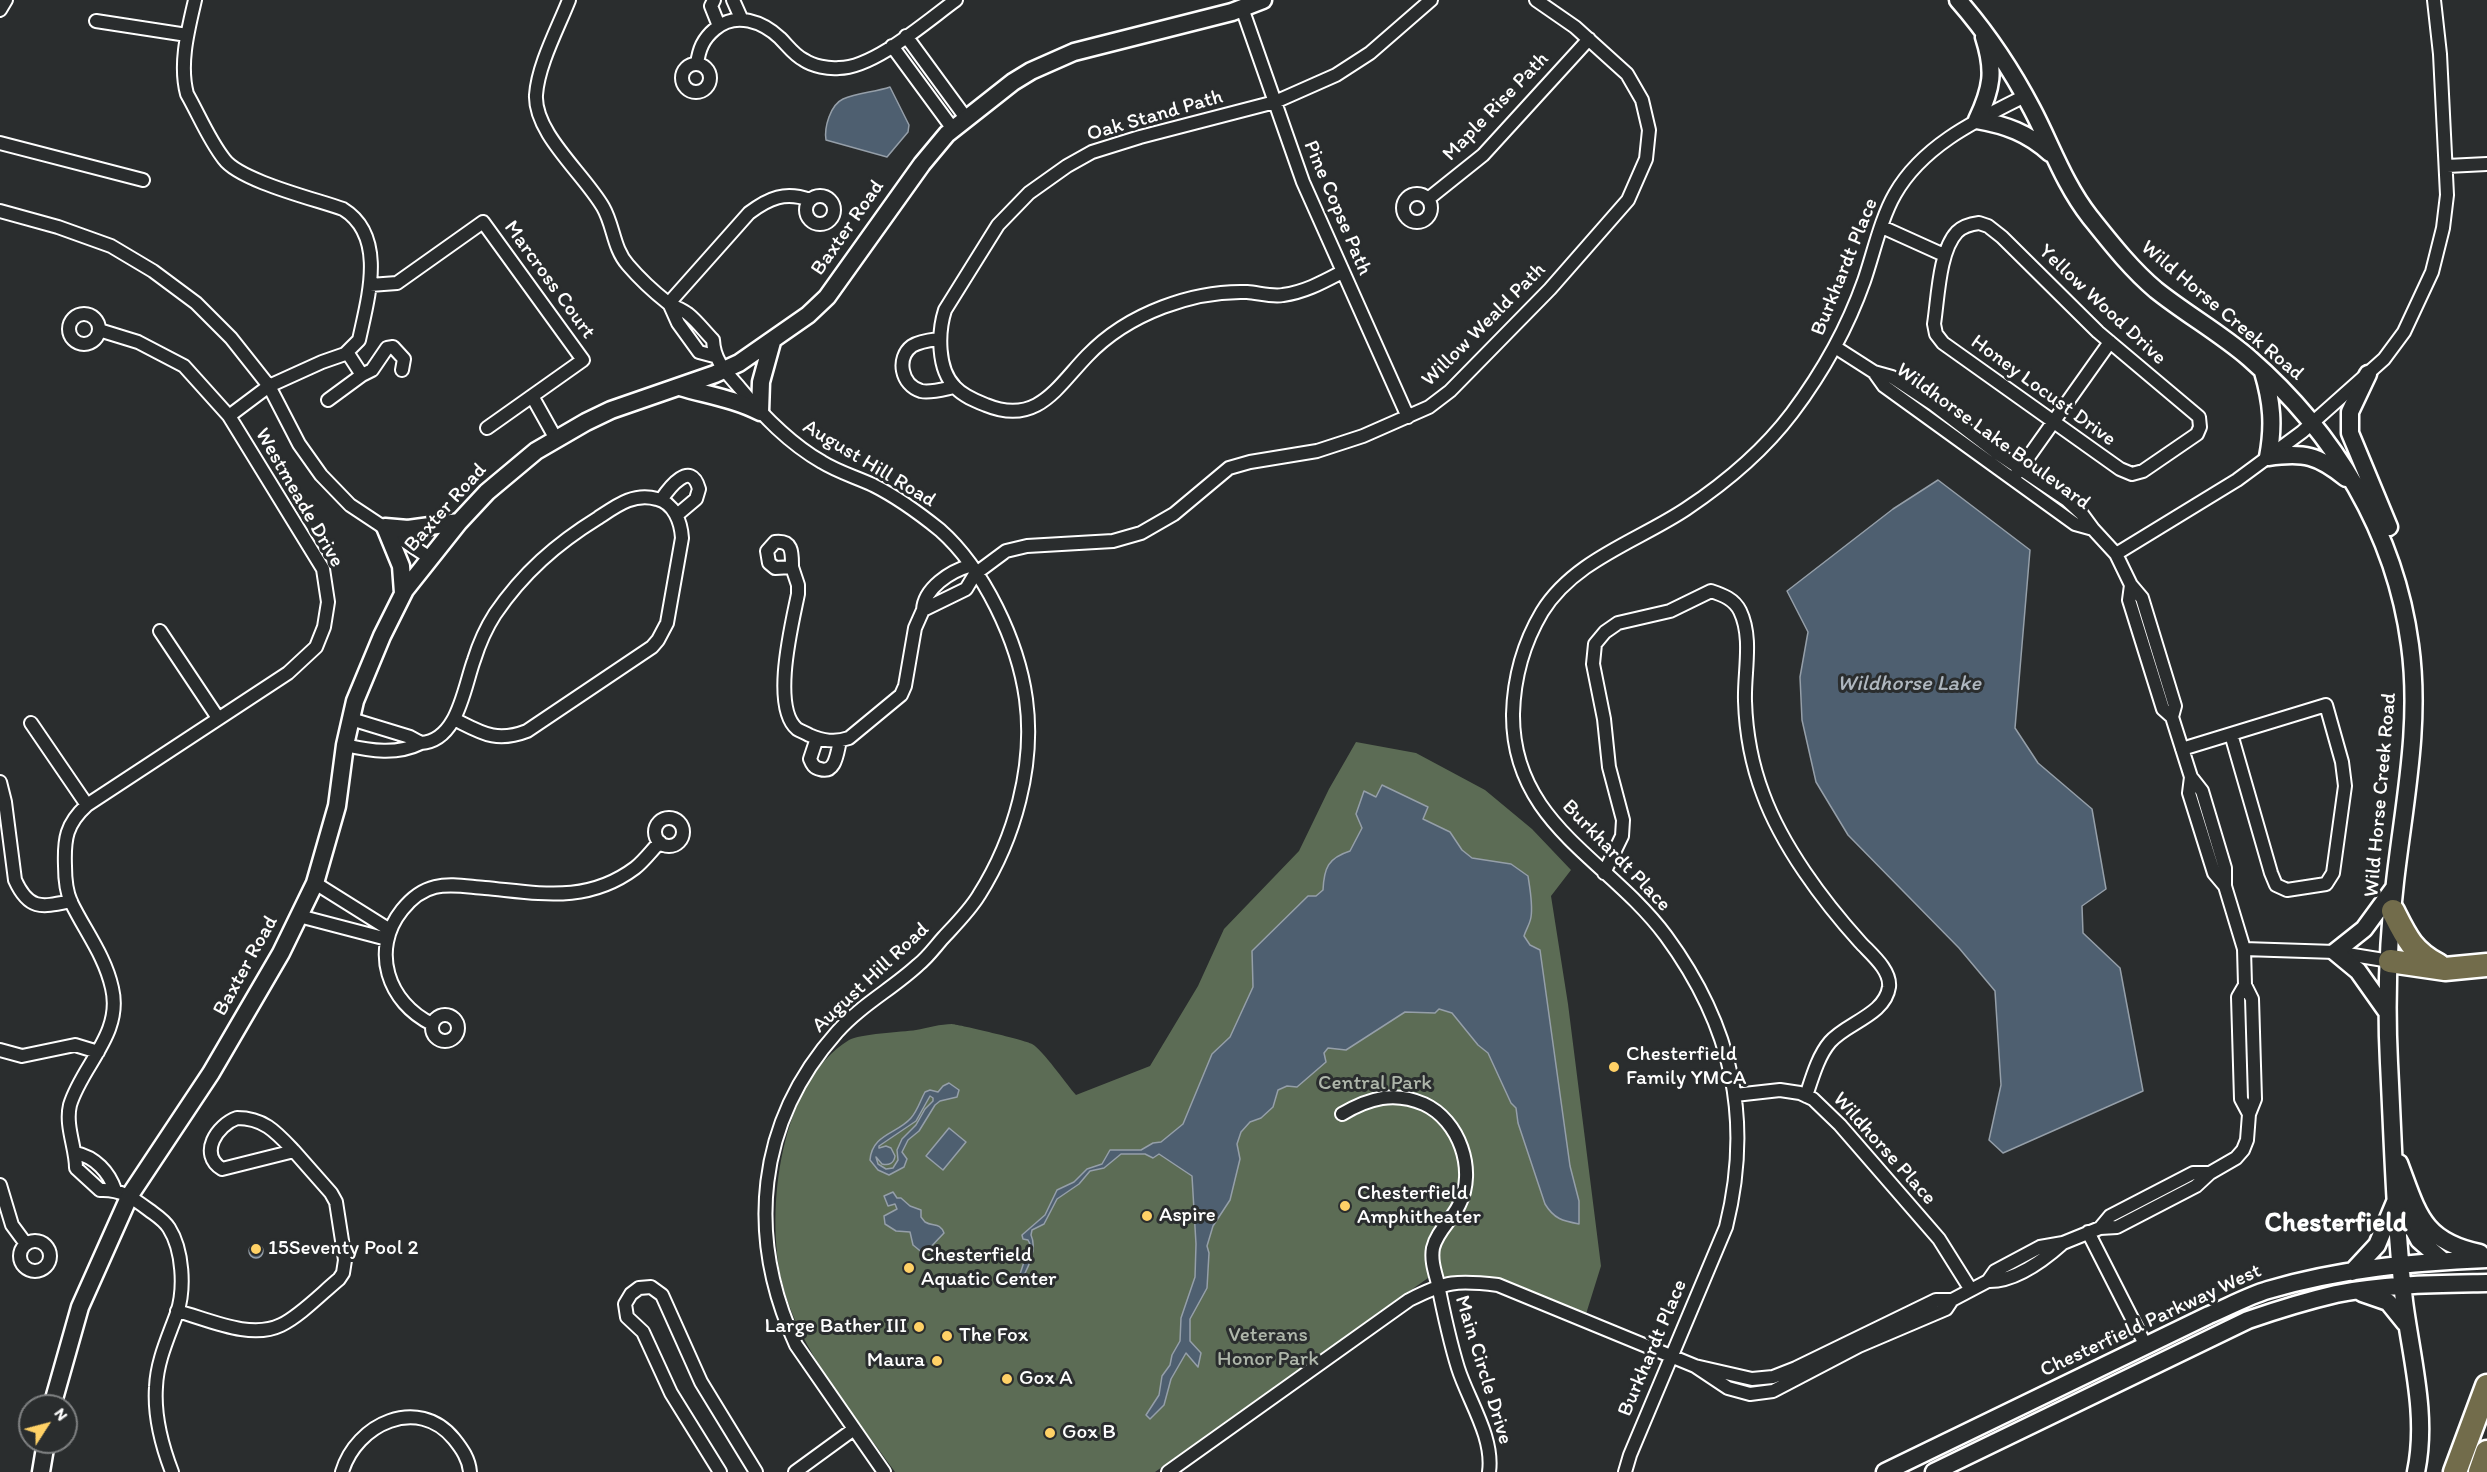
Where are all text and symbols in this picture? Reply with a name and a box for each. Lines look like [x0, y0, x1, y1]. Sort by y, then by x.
street label: Maple Rise Path [1438, 47, 1554, 167]
street label: Oak Stand Path [1084, 85, 1226, 147]
street label: Pine Copse Path [1297, 137, 1377, 279]
street label: Baxter Road [806, 175, 890, 281]
street label: Burkhardt Place [1806, 194, 1884, 340]
street label: Marcross Court [498, 216, 600, 344]
street label: Wild Horse Creek Road [2135, 235, 2309, 387]
street label: Yellow Wood Drive [2033, 239, 2171, 371]
street label: Willow Weald Path [1417, 258, 1551, 392]
street label: Honey Locust Drive [1965, 330, 2121, 452]
street label: Wildhorse Lake Boulevard [1891, 358, 2095, 516]
street label: August Hill Road [798, 414, 940, 514]
street label: Westmeade Drive [249, 424, 349, 572]
street label: Baxter Road [399, 458, 493, 558]
water label: Wildhorse Lake [1837, 671, 1981, 697]
street label: Wild Horse Creek Road [2360, 692, 2402, 898]
street label: Burkhardt Place [1556, 795, 1676, 917]
street label: Baxter Road [208, 911, 284, 1021]
street label: August Hill Road [807, 917, 935, 1039]
place label: Chesterfield Family YMCA [1626, 1042, 1746, 1092]
marker: Chesterfield Family YMCA [1607, 1060, 1621, 1074]
park label: Central Park [1318, 1071, 1432, 1097]
street label: Wildhorse Place [1827, 1087, 1941, 1211]
place label: Chesterfield Amphitheater [1357, 1181, 1481, 1231]
marker: Chesterfield Amphitheater [1338, 1199, 1352, 1213]
place label: Aspire [1159, 1203, 1216, 1229]
district label: Chesterfield [2265, 1208, 2407, 1240]
marker: Aspire [1140, 1209, 1154, 1223]
place label: 15Seventy Pool 2 [268, 1236, 418, 1262]
marker: 15Seventy Pool 2 [249, 1242, 263, 1256]
place label: Chesterfield Aquatic Center [921, 1243, 1056, 1293]
street label: Chesterfield Parkway West [2037, 1259, 2265, 1383]
marker: Chesterfield Aquatic Center [902, 1261, 916, 1275]
street label: Burkhardt Place [1613, 1276, 1693, 1420]
street label: Main Circle Drive [1448, 1293, 1518, 1447]
place label: Large Bather III [765, 1314, 907, 1340]
marker: Large Bather III [912, 1320, 926, 1334]
place label: The Fox [959, 1323, 1028, 1349]
park label: Veterans Honor Park [1217, 1323, 1319, 1373]
marker: The Fox [940, 1329, 954, 1343]
place label: Maura [867, 1348, 925, 1374]
marker: Maura [930, 1354, 944, 1368]
place label: Gox A [1019, 1366, 1073, 1392]
marker: Gox A [1000, 1372, 1014, 1386]
north arrow [18, 1394, 78, 1454]
text: N [50, 1404, 72, 1424]
place label: Gox B [1062, 1420, 1116, 1446]
marker: Gox B [1043, 1426, 1057, 1440]

